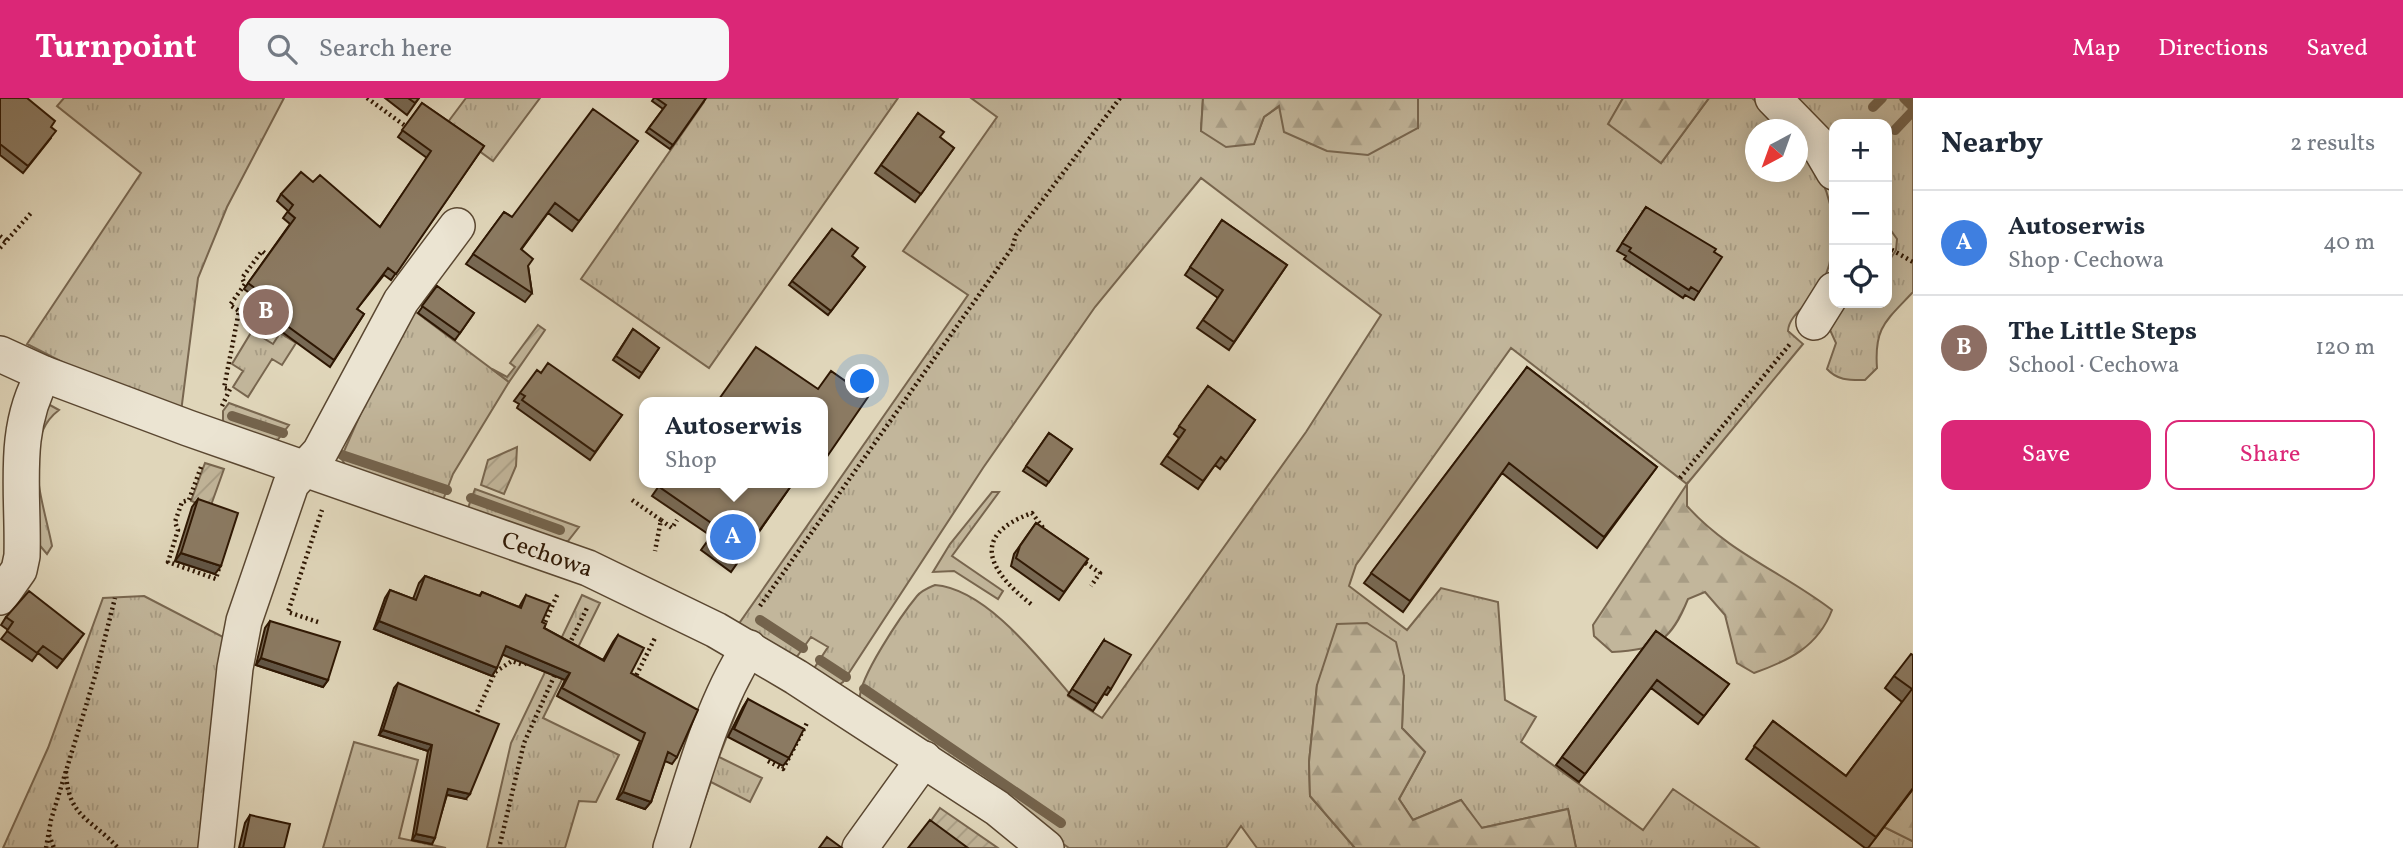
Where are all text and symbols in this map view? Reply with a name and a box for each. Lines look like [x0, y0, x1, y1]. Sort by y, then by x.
search box [239, 18, 729, 81]
text: Turnpoint [35, 26, 197, 72]
icon: search [263, 30, 301, 68]
text: Search here [319, 31, 452, 67]
text: Map [2072, 32, 2120, 66]
text: Directions [2158, 32, 2268, 66]
text: Saved [2306, 32, 2368, 66]
north arrow [1745, 119, 1808, 182]
map controls [1829, 119, 1892, 308]
button: + [1829, 119, 1892, 182]
text: Nearby [1941, 123, 2043, 165]
text: 2 results [2290, 128, 2375, 160]
button: − [1829, 182, 1892, 245]
text: Autoserwis [2008, 209, 2145, 245]
text: A [1956, 227, 1972, 259]
text: 40 m [2323, 227, 2375, 259]
button: locate [1829, 245, 1892, 308]
text: Shop · Cechowa [2008, 245, 2164, 277]
pin: B [243, 286, 289, 338]
text: The Little Steps [2008, 314, 2197, 350]
text: B [1956, 332, 1972, 364]
text: 120 m [2315, 332, 2375, 364]
text: School · Cechowa [2008, 350, 2180, 382]
your location [845, 364, 879, 398]
popup [639, 397, 828, 488]
text: Autoserwis [665, 409, 802, 445]
button: Save [1941, 420, 2151, 490]
button: Share [2165, 420, 2375, 490]
text: Shop [665, 445, 717, 477]
pin: A [710, 511, 756, 563]
street label: Cechowa [497, 524, 597, 587]

